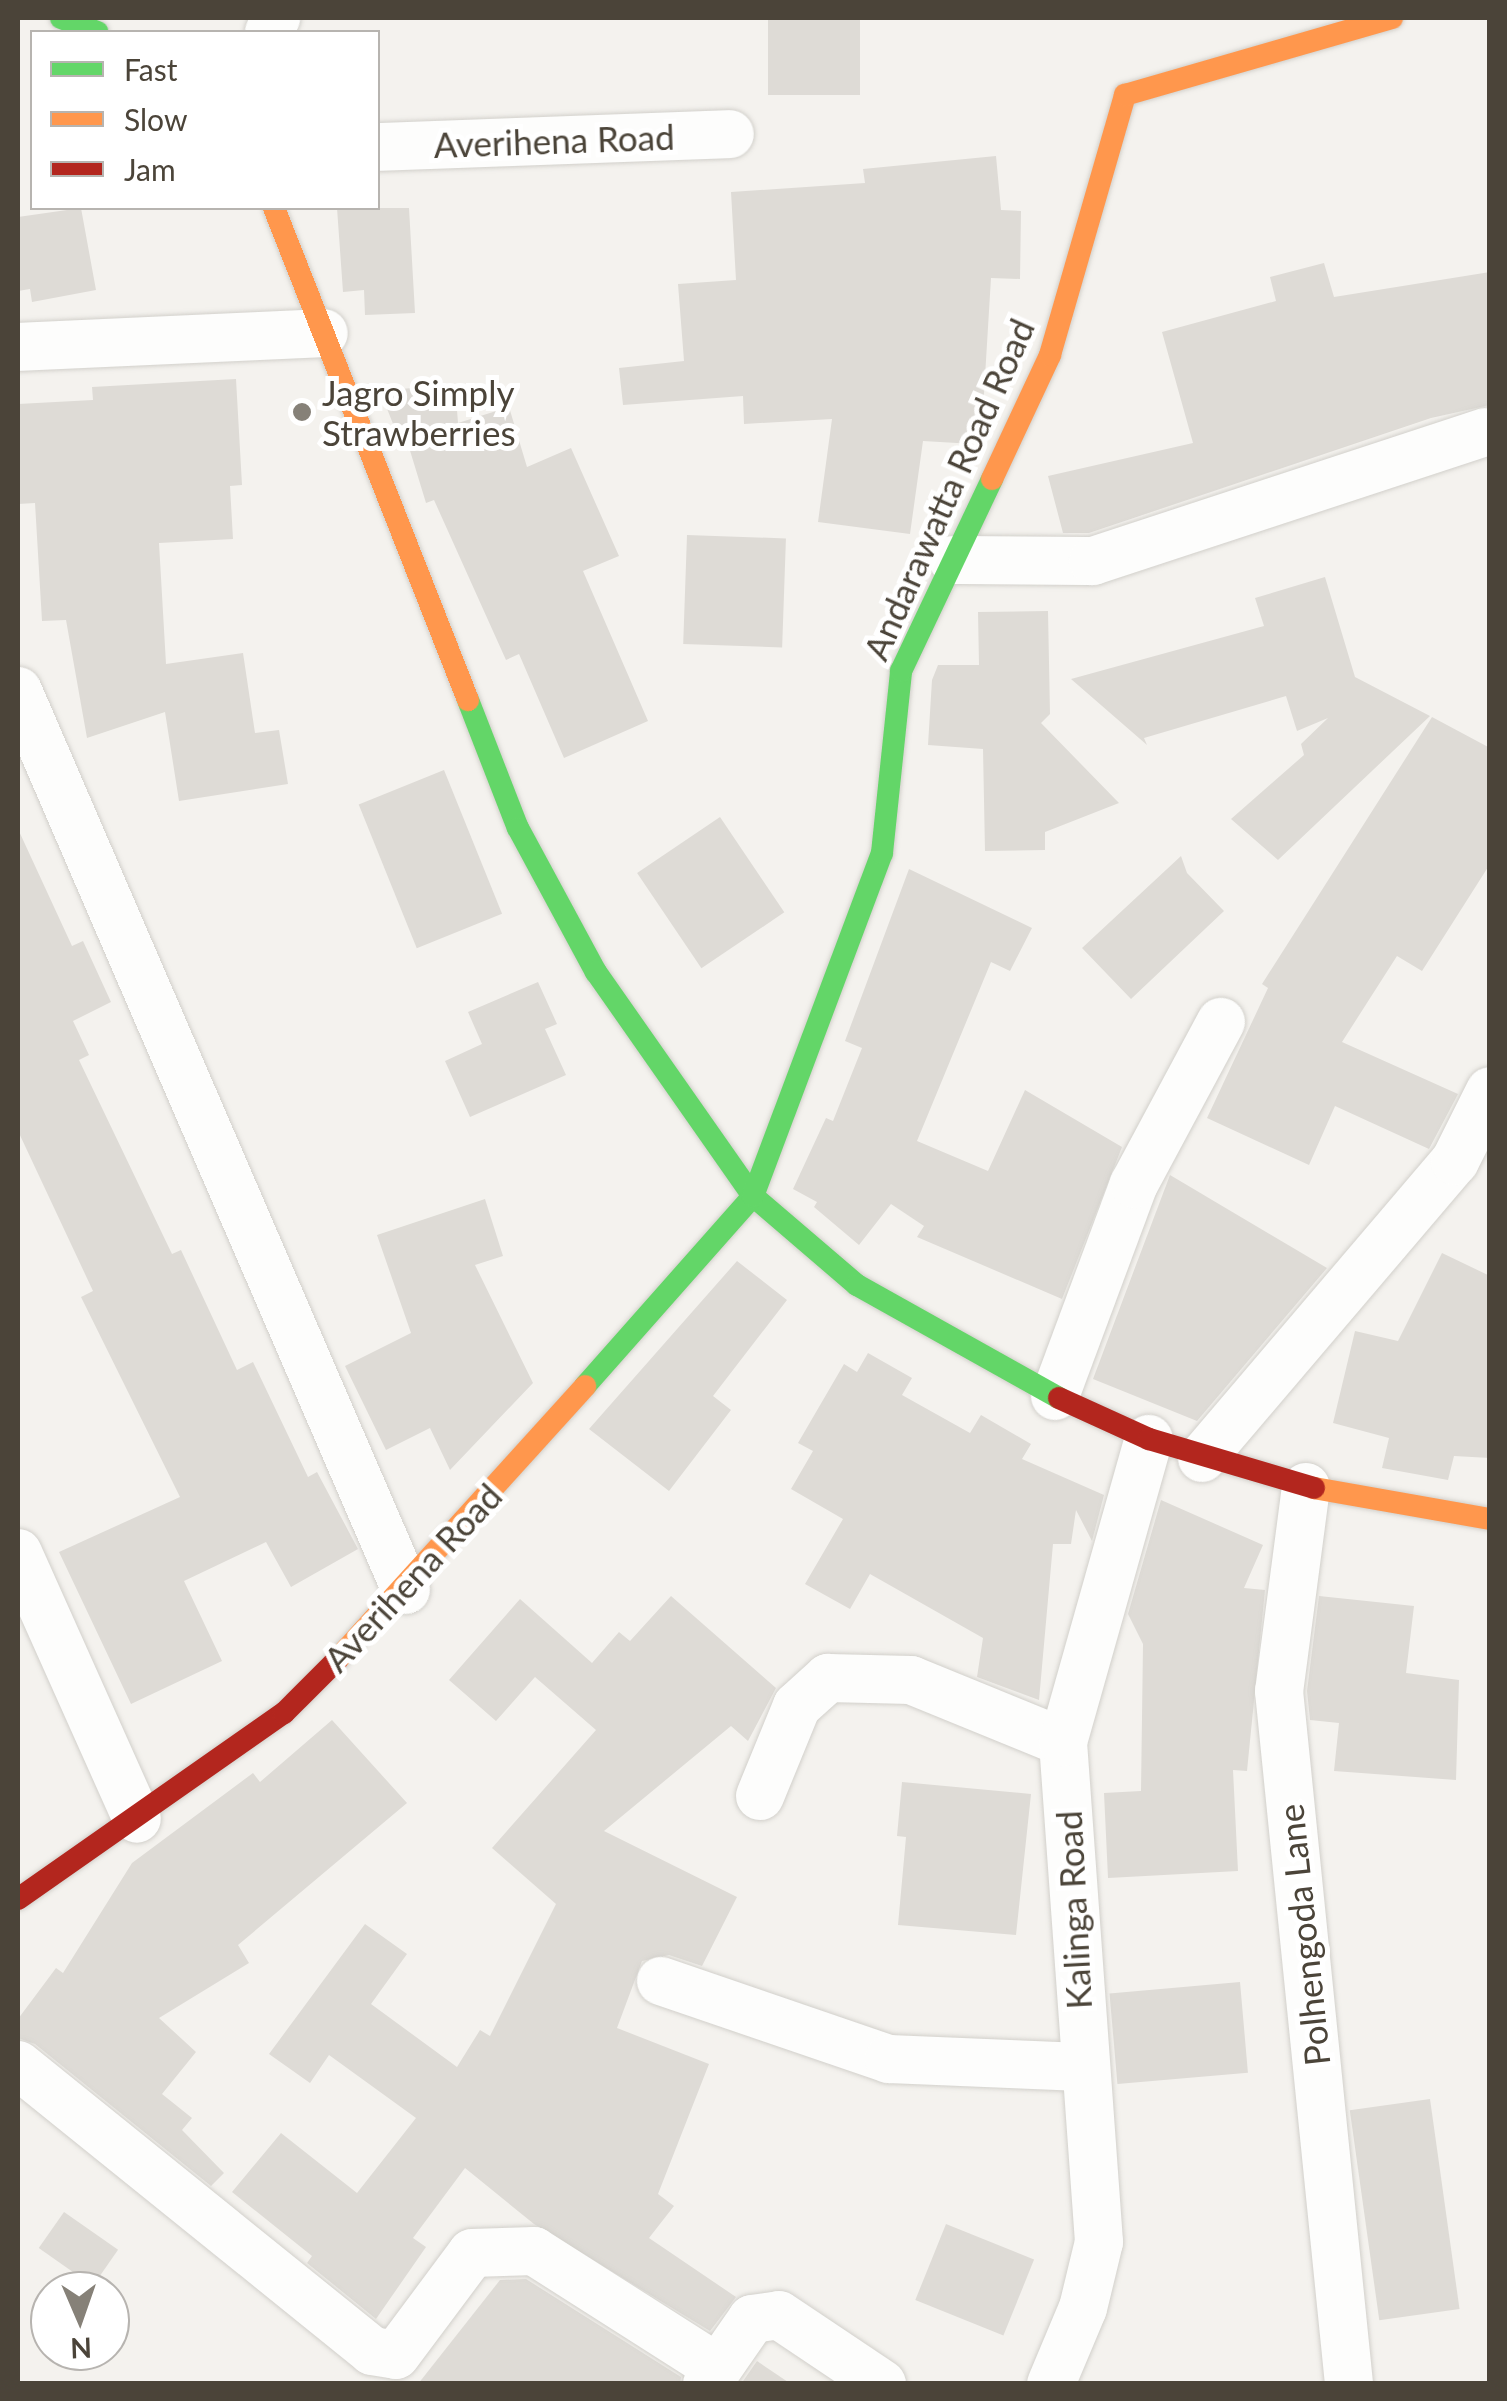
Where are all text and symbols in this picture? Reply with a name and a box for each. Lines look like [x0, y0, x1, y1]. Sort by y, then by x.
legend [30, 30, 380, 210]
text: Fast [124, 51, 178, 87]
text: Slow [124, 101, 187, 137]
street label: Averihena Road [433, 115, 675, 165]
text: Jam [124, 151, 176, 187]
street label: Andarawatta Road Road [854, 312, 1042, 666]
place label: Jagro Simply Strawberries [322, 371, 516, 453]
marker: Jagro Simply Strawberries [291, 401, 313, 423]
street label: Averihena Road [314, 1475, 510, 1679]
street label: Polhengoda Lane [1268, 1802, 1338, 2068]
street label: Kalinga Road [1047, 1810, 1099, 2010]
north arrow [30, 2271, 130, 2371]
text: N [70, 2332, 92, 2366]

